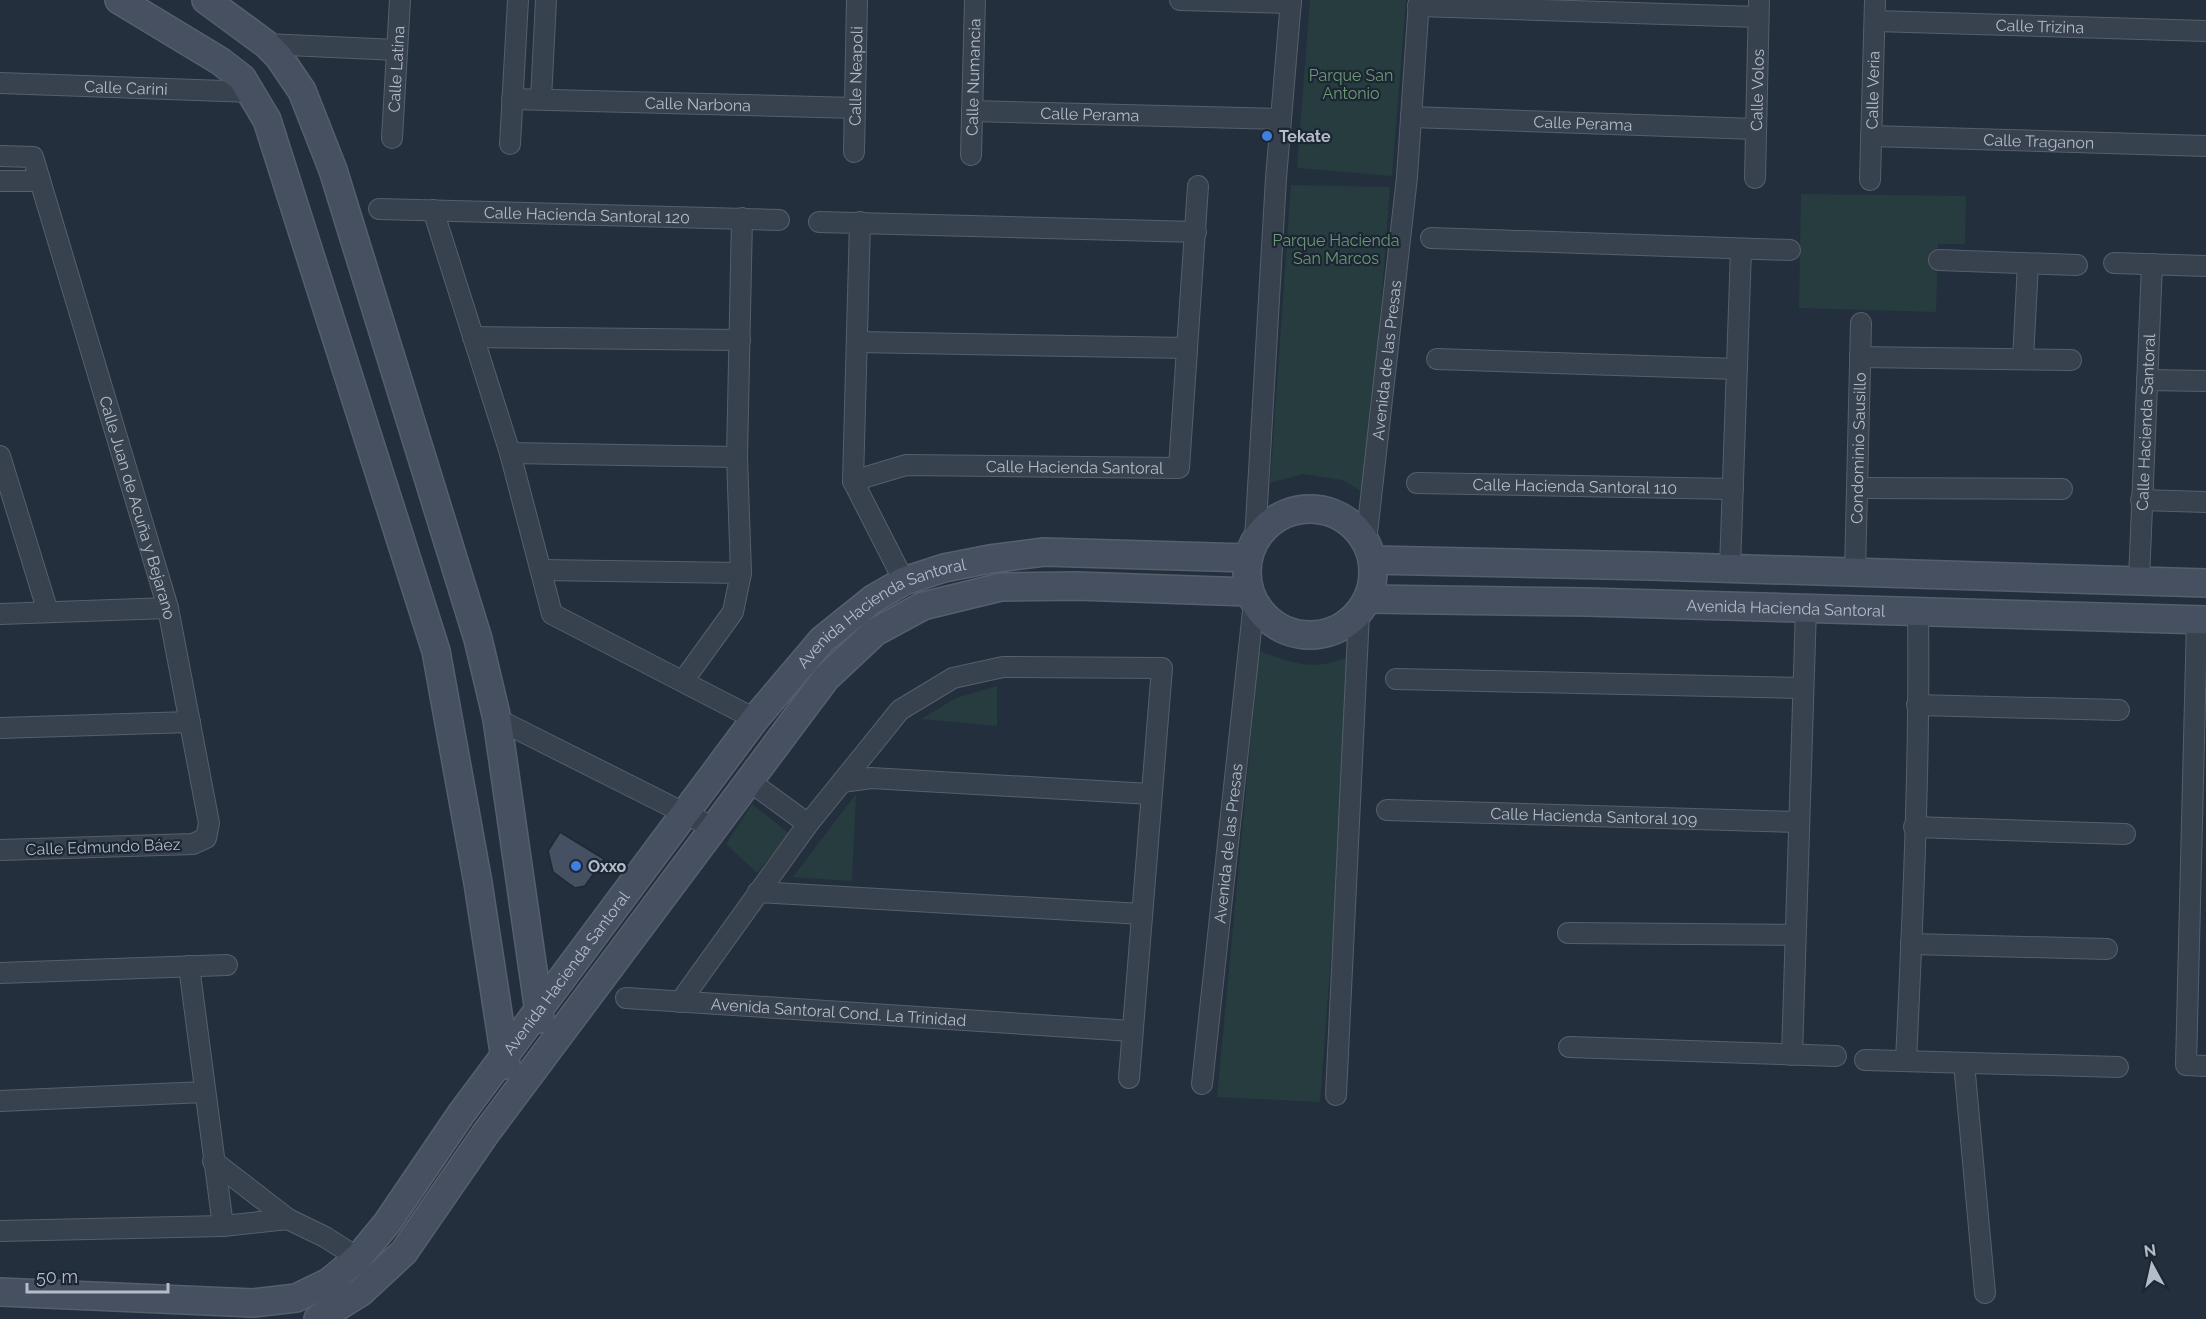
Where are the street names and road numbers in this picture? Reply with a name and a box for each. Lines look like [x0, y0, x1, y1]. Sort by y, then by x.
street label: Calle Trizina [1995, 15, 2084, 37]
street label: Calle Numancia [962, 18, 984, 136]
street label: Calle Latina [384, 25, 408, 113]
street label: Calle Neapoli [845, 26, 866, 126]
street label: Calle Volos [1747, 48, 1767, 131]
street label: Calle Veria [1862, 51, 1883, 130]
street label: Calle Carini [84, 77, 168, 98]
street label: Calle Narbona [645, 93, 751, 115]
street label: Calle Perama [1040, 103, 1140, 125]
street label: Calle Perama [1533, 112, 1633, 134]
street label: Calle Traganon [1983, 130, 2095, 152]
street label: Calle Hacienda Santoral 120 [484, 202, 690, 227]
street label: Avenida de las Presas [1368, 279, 1405, 441]
street label: Calle Hacienda Santoral [2132, 332, 2159, 511]
street label: Condominio Sausillo [1847, 372, 1869, 524]
street label: Calle Juan de Acuña y Bejarano [96, 394, 179, 621]
street label: Calle Hacienda Santoral [986, 456, 1164, 477]
street label: Calle Hacienda Santoral 110 [1473, 475, 1677, 497]
street label: Avenida Hacienda Santoral [793, 554, 968, 672]
street label: Avenida Hacienda Santoral [1686, 595, 1886, 620]
street label: Avenida de las Presas [1210, 762, 1246, 924]
street label: Calle Hacienda Santoral 109 [1490, 804, 1698, 829]
street label: Calle Edmundo Báez [25, 835, 181, 859]
street label: Avenida Hacienda Santoral [499, 887, 633, 1058]
street label: Avenida Santoral Cond. La Trinidad [710, 994, 967, 1030]

